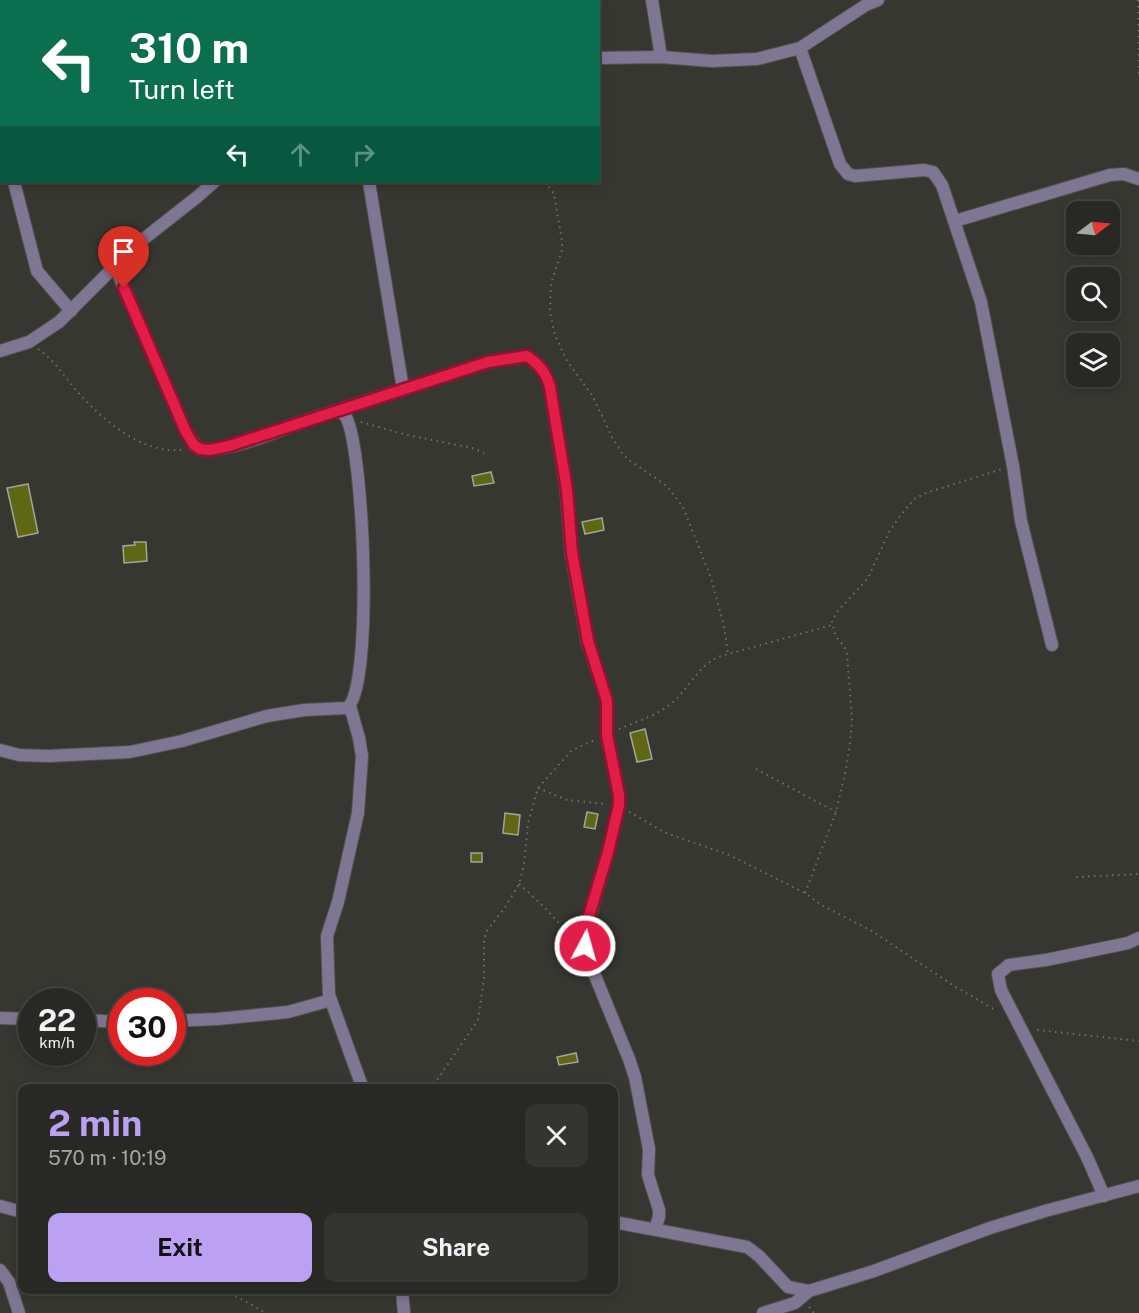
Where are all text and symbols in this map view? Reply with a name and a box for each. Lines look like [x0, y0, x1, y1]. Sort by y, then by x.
text: 310 m [129, 23, 249, 72]
icon: left [30, 24, 108, 102]
text: Turn left [129, 73, 235, 105]
icon: left [221, 138, 254, 171]
icon: ahead [284, 138, 317, 171]
icon: right [347, 138, 380, 171]
north arrow [1066, 201, 1120, 255]
map controls [1066, 201, 1120, 387]
pin [98, 226, 149, 288]
icon: arrive [107, 235, 140, 268]
button: search [1066, 267, 1120, 321]
button: layers [1066, 333, 1120, 387]
position arrow [553, 914, 617, 978]
speed limit sign: 30 [108, 988, 186, 1066]
text: 22 [38, 1002, 76, 1038]
text: km/h [39, 1034, 75, 1051]
text: 2 min [48, 1102, 142, 1144]
button: close [525, 1104, 588, 1167]
text: 570 m · 10:19 [48, 1146, 167, 1170]
button: Exit [48, 1213, 312, 1282]
button: Share [324, 1213, 588, 1282]

